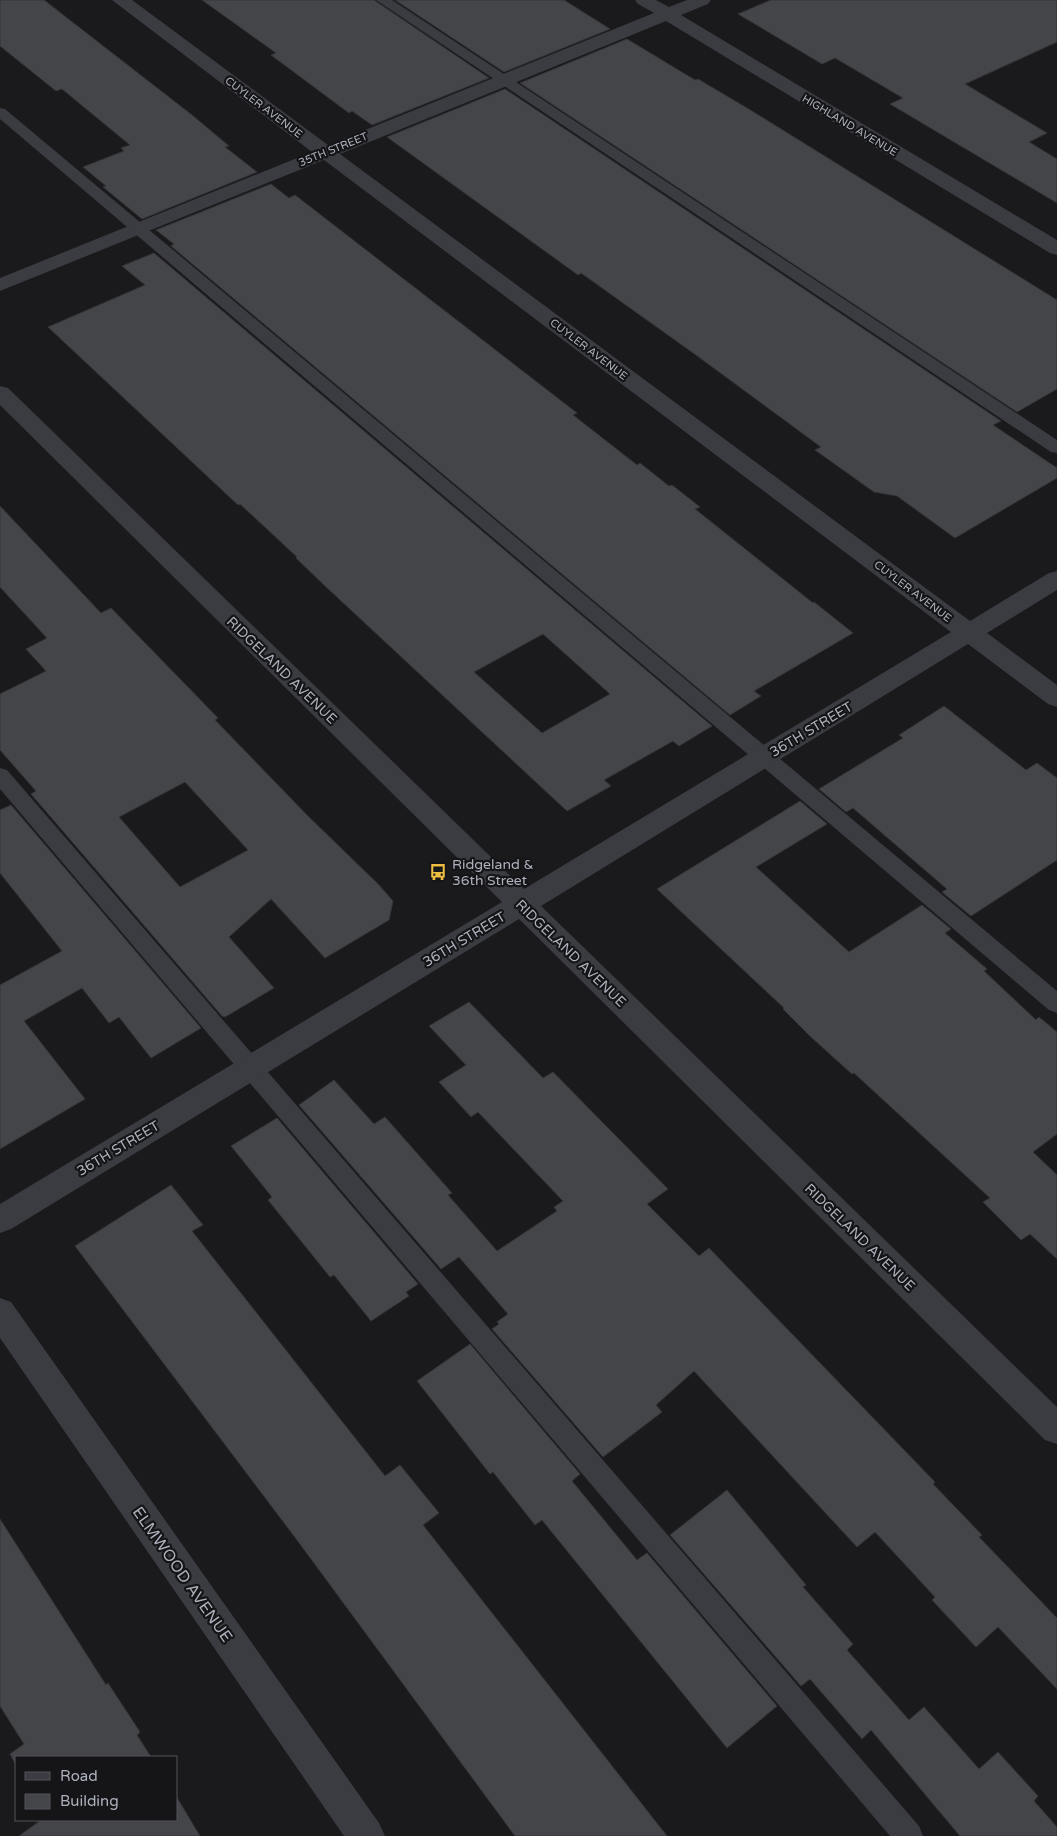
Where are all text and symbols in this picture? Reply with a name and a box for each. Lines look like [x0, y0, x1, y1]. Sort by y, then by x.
street label: CUYLER AVENUE [222, 74, 305, 141]
street label: HIGHLAND AVENUE [800, 92, 900, 159]
street label: 35TH STREET [297, 130, 370, 169]
street label: CUYLER AVENUE [547, 316, 630, 383]
street label: CUYLER AVENUE [871, 558, 954, 625]
street label: RIDGELAND AVENUE [223, 613, 340, 728]
street label: 36TH STREET [767, 698, 856, 761]
place label: Ridgeland & 36th Street [452, 856, 534, 889]
bus stop icon: Ridgeland & 36th Street [428, 862, 448, 882]
street label: RIDGELAND AVENUE [512, 896, 629, 1011]
street label: 36TH STREET [420, 908, 509, 971]
street label: 36TH STREET [74, 1117, 163, 1180]
street label: RIDGELAND AVENUE [801, 1180, 918, 1295]
street label: ELMWOOD AVENUE [128, 1503, 237, 1646]
legend [15, 1756, 178, 1821]
text: Road [60, 1767, 98, 1785]
text: Building [60, 1792, 119, 1810]

